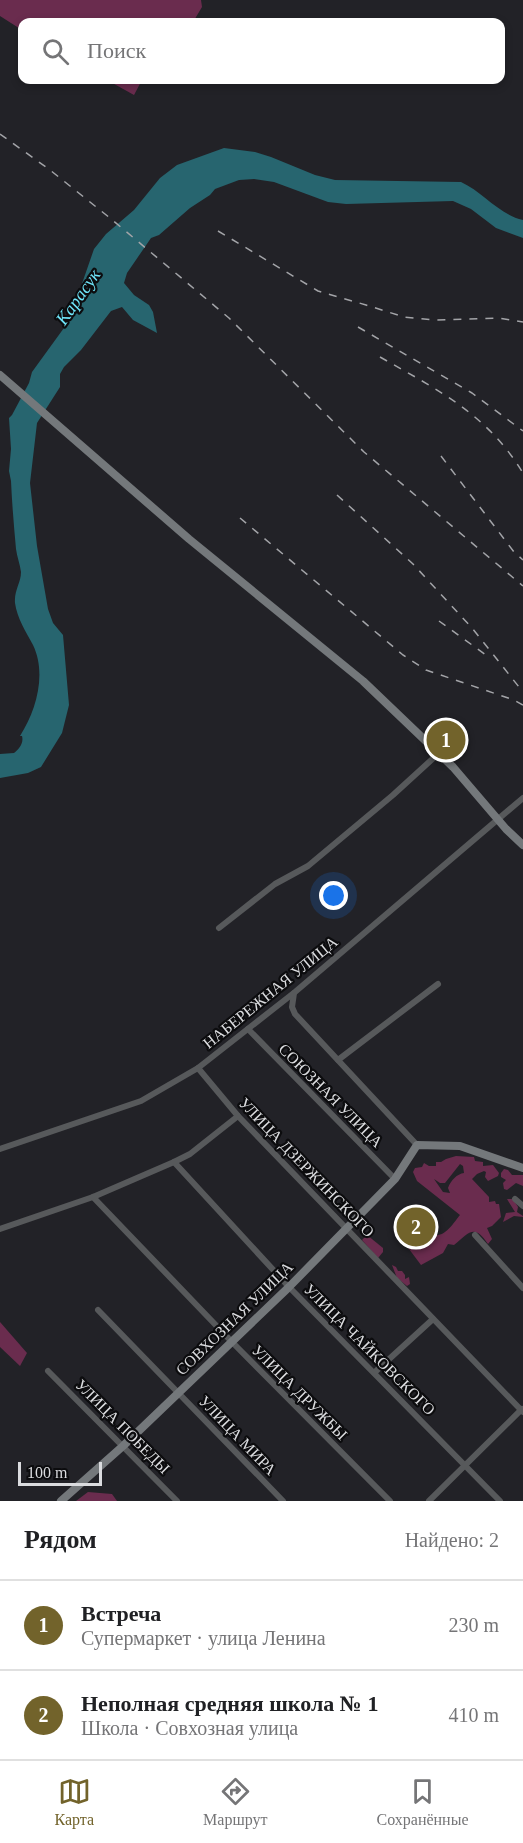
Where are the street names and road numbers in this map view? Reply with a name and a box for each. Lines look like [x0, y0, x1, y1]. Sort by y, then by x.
street label: НАБЕРЕЖНАЯ УЛИЦА [200, 933, 342, 1053]
street label: СОЮЗНАЯ УЛИЦА [275, 1040, 386, 1152]
street label: УЛИЦА ДЗЕРЖИНСКОГО [235, 1094, 378, 1241]
street label: СОВХОЗНАЯ УЛИЦА [172, 1258, 297, 1379]
street label: УЛИЦА ЧАЙКОВСКОГО [300, 1280, 439, 1419]
street label: УЛИЦА ДРУЖБЫ [248, 1341, 351, 1444]
street label: УЛИЦА ПОБЕДЫ [71, 1376, 173, 1478]
street label: УЛИЦА МИРА [195, 1392, 280, 1479]

